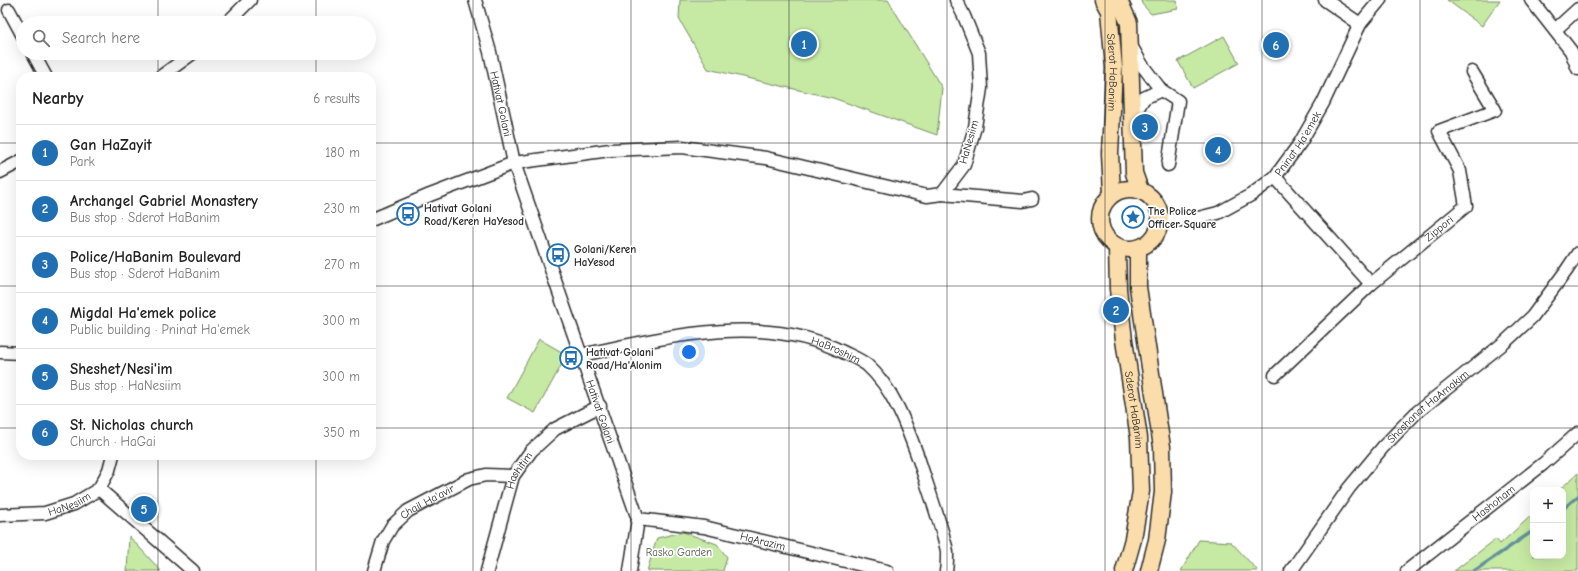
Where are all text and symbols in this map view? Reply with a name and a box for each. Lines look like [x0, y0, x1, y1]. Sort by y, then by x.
search box [16, 16, 376, 60]
icon: search [30, 27, 52, 49]
text: Search here [62, 29, 140, 47]
pin: 1 [791, 29, 817, 59]
pin: 6 [1263, 30, 1289, 60]
street label: Sderot HaBanim [1104, 33, 1121, 112]
street label: Hativat Golani [488, 70, 515, 138]
text: Nearby [32, 89, 83, 108]
text: 6 results [313, 91, 360, 106]
street label: Pninat Ha'emek [1272, 108, 1324, 178]
pin: 3 [1132, 112, 1158, 142]
street label: HaNesiim [957, 119, 981, 165]
pin: 4 [1205, 135, 1231, 165]
text: Gan HaZayit [70, 136, 152, 154]
text: 1 [42, 145, 48, 160]
text: 180 m [325, 145, 360, 160]
text: Park [70, 154, 95, 169]
text: Archangel Gabriel Monastery [70, 192, 258, 210]
text: 2 [42, 201, 48, 216]
text: 230 m [324, 201, 360, 216]
bus stop icon: Hativat Golani Road/Keren HaYesod [395, 201, 421, 227]
place label: Hativat Golani Road/Keren HaYesod [424, 202, 524, 228]
place icon: The Police Officer Square [1120, 204, 1146, 230]
place label: The Police Officer Square [1148, 205, 1217, 231]
text: Bus stop · Sderot HaBanim [70, 210, 220, 225]
street label: Zippori [1422, 213, 1456, 244]
bus stop icon: Golani/Keren HaYesod [545, 242, 571, 268]
place label: Golani/Keren HaYesod [574, 243, 636, 269]
text: Police/HaBanim Boulevard [70, 248, 241, 266]
text: 3 [42, 257, 48, 272]
text: 270 m [324, 257, 360, 272]
text: Bus stop · Sderot HaBanim [70, 266, 220, 281]
pin: 2 [1103, 295, 1129, 325]
text: Migdal Ha'emek police [70, 304, 216, 322]
text: 4 [42, 313, 48, 328]
text: 300 m [322, 313, 360, 328]
text: Public building · Pninat Ha'emek [70, 322, 250, 337]
street label: HaBroshim [810, 333, 863, 366]
your location [679, 342, 699, 362]
bus stop icon: Hativat Golani Road/Ha'Alonim [558, 345, 584, 371]
place label: Hativat Golani Road/Ha'Alonim [586, 346, 662, 372]
text: Sheshet/Nesi'im [70, 360, 172, 378]
street label: Shoshanat HaAmakim [1384, 367, 1471, 446]
text: 5 [42, 369, 48, 384]
text: 300 m [322, 369, 360, 384]
street label: Sderot HaBanim [1122, 370, 1146, 449]
text: Bus stop · HaNesiim [70, 378, 181, 393]
street label: Hativat Golani [584, 378, 618, 445]
text: St. Nicholas church [70, 416, 194, 434]
text: 6 [42, 425, 48, 440]
text: 350 m [323, 425, 360, 440]
text: Church · HaGai [70, 434, 156, 449]
street label: Hashitim [503, 449, 535, 490]
street label: Chail Ha'avir [397, 481, 457, 522]
street label: Hashoham [1470, 482, 1517, 524]
map controls [1530, 487, 1566, 559]
button: + [1530, 487, 1566, 523]
street label: HaNesiim [46, 489, 93, 518]
pin: 5 [131, 494, 157, 524]
button: − [1530, 523, 1566, 559]
street label: HaArazim [739, 529, 787, 553]
park label: Rasko Garden [646, 546, 712, 559]

